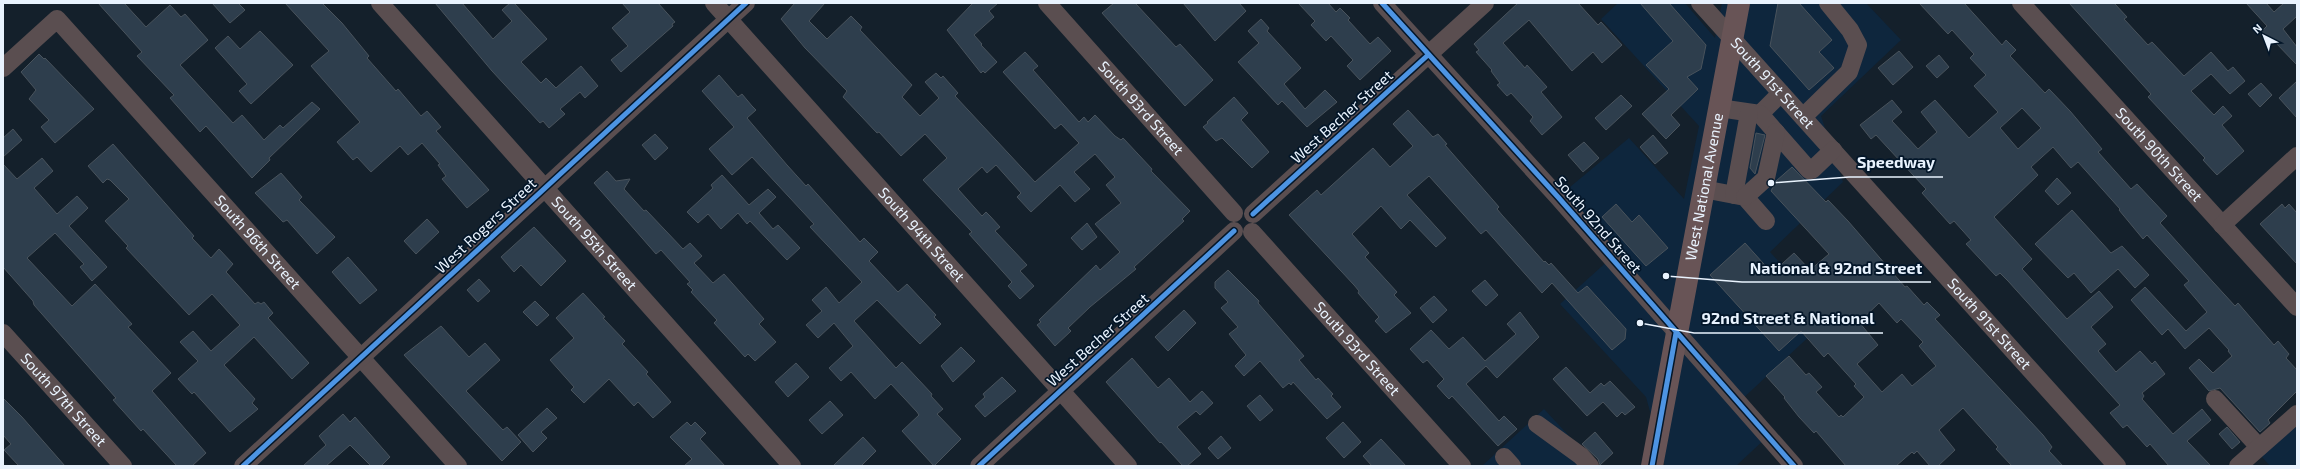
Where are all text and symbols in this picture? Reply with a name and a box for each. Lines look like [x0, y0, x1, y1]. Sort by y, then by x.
north arrow [2244, 16, 2284, 56]
text: N [2250, 21, 2264, 36]
street label: South 91st Street [1727, 33, 1819, 132]
street label: South 93rd Street [1095, 57, 1188, 159]
street label: West Becher Street [1287, 66, 1396, 167]
street label: South 90th Street [2112, 103, 2207, 205]
street label: West National Avenue [1681, 111, 1726, 262]
callout: Speedway [1849, 149, 1943, 177]
text: Speedway [1857, 152, 1935, 172]
street label: South 92nd Street [1552, 172, 1646, 277]
street label: West Rogers Street [431, 174, 540, 277]
street label: South 94th Street [875, 183, 969, 285]
street label: South 96th Street [211, 191, 305, 293]
street label: South 95th Street [548, 192, 641, 294]
callout: National & 92nd Street [1742, 254, 1931, 282]
text: National & 92nd Street [1750, 258, 1923, 277]
street label: South 91st Street [1944, 274, 2036, 373]
street label: West Becher Street [1043, 289, 1152, 390]
street label: South 93rd Street [1311, 298, 1405, 399]
callout: 92nd Street & National [1694, 305, 1883, 333]
text: 92nd Street & National [1702, 308, 1875, 327]
street label: South 97th Street [17, 349, 111, 450]

